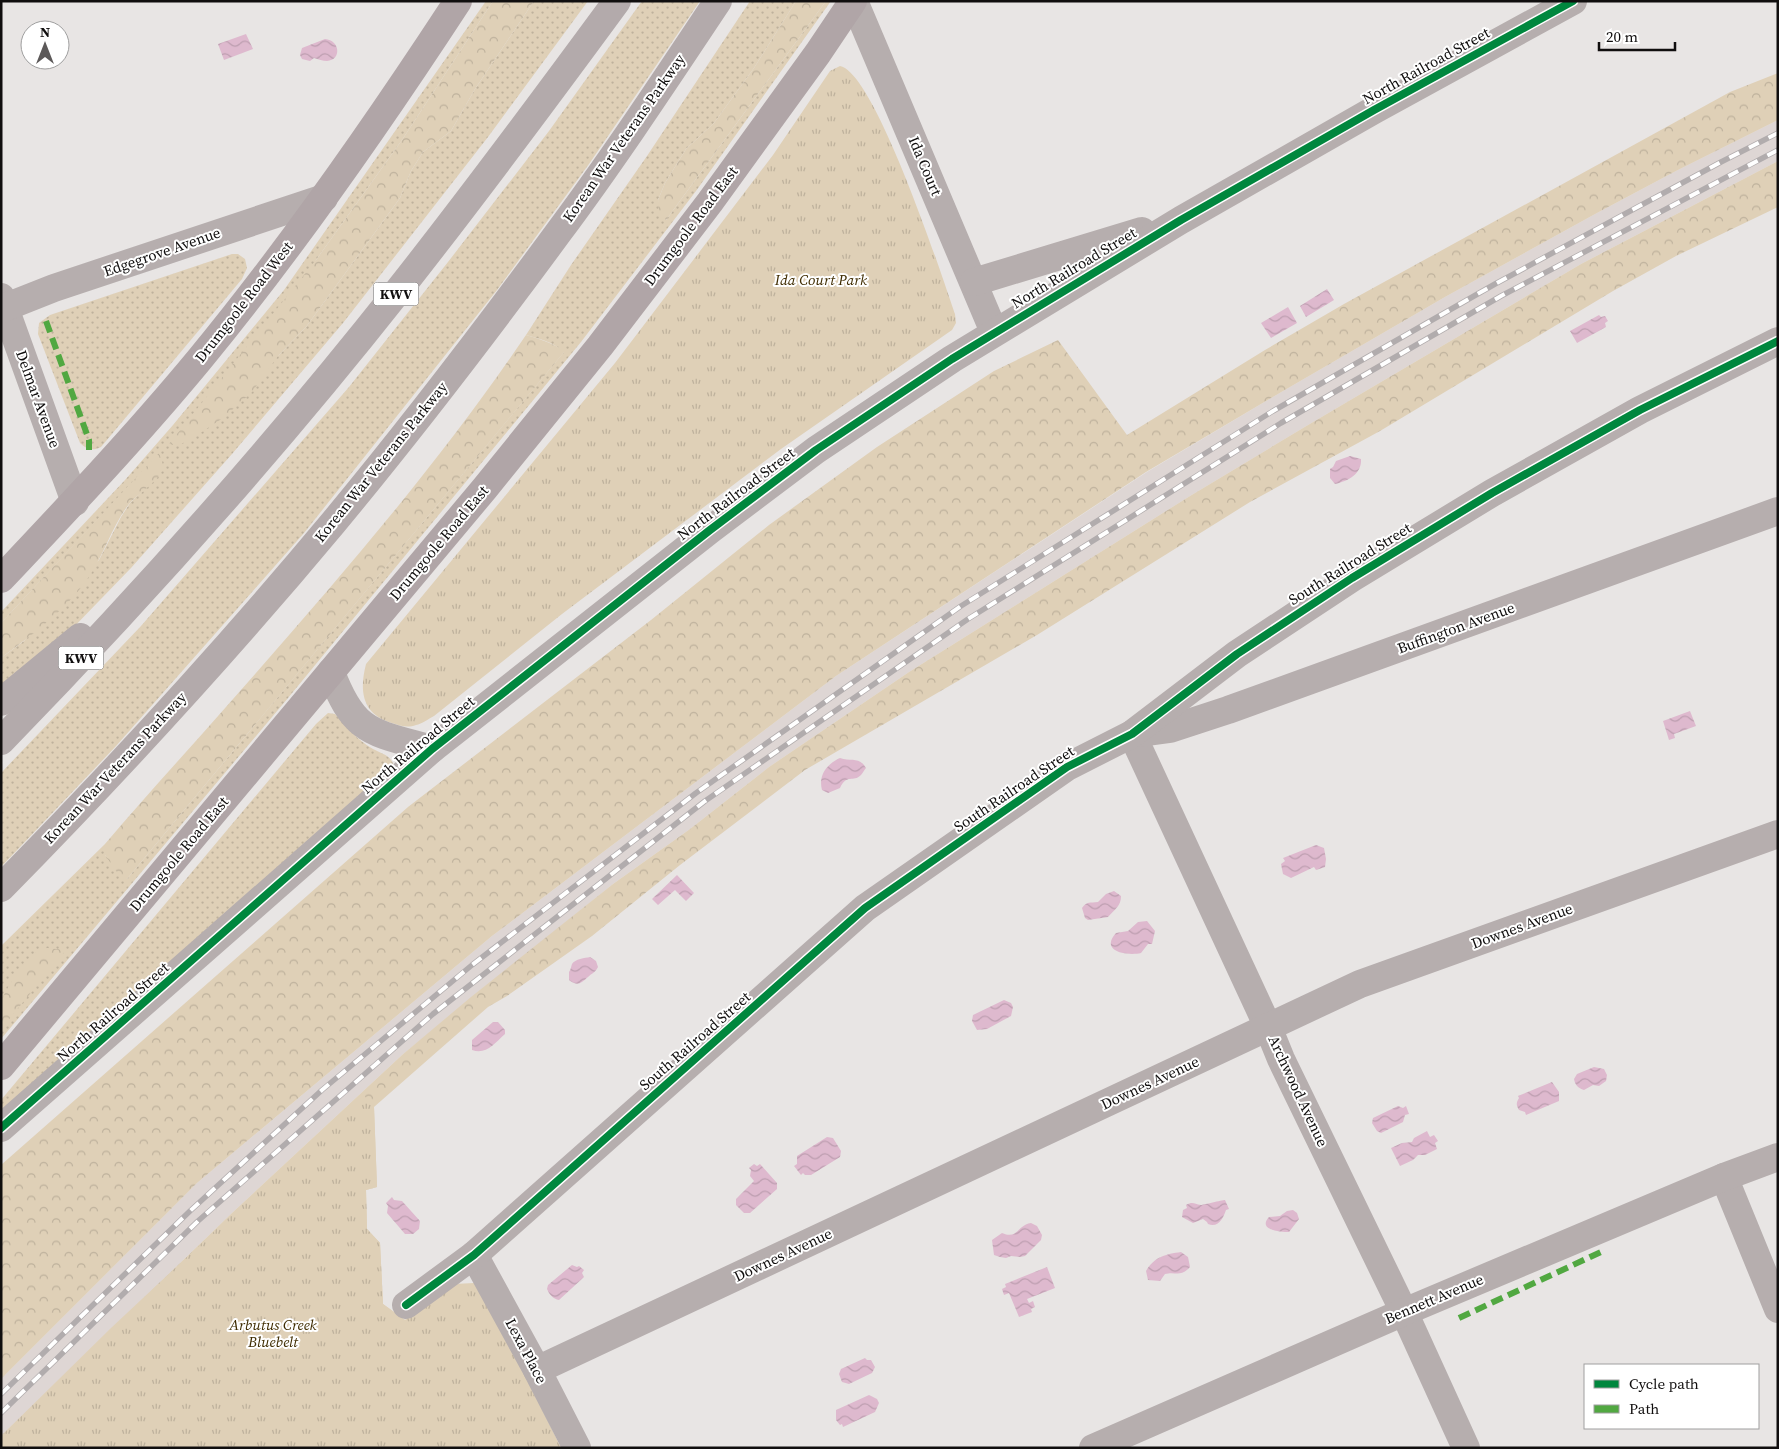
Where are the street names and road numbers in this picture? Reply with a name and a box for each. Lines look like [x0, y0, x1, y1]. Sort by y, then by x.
street label: North Railroad Street [1358, 22, 1493, 109]
street label: Korean War Veterans Parkway [557, 49, 690, 226]
street label: Ida Court [904, 133, 947, 199]
street label: Drumgoole Road East [639, 162, 742, 290]
street label: Edgegrove Avenue [100, 222, 224, 281]
street label: North Railroad Street [1007, 222, 1140, 313]
street label: Drumgoole Road West [190, 237, 298, 367]
road number: KWV [374, 282, 418, 306]
street label: Delmar Avenue [11, 347, 66, 451]
street label: Korean War Veterans Parkway [309, 377, 452, 546]
street label: North Railroad Street [673, 442, 799, 545]
street label: Drumgoole Road East [384, 481, 493, 605]
street label: South Railroad Street [1284, 517, 1415, 610]
street label: Buffington Avenue [1394, 596, 1518, 658]
road number: KWV [58, 646, 104, 670]
street label: Korean War Veterans Parkway [38, 687, 191, 848]
street label: North Railroad Street [356, 691, 479, 798]
street label: South Railroad Street [949, 740, 1078, 837]
street label: Drumgoole Road East [124, 792, 233, 916]
street label: Downes Avenue [1468, 897, 1576, 954]
street label: North Railroad Street [52, 957, 173, 1066]
street label: South Railroad Street [635, 986, 755, 1095]
street label: Archwood Avenue [1263, 1032, 1334, 1150]
street label: Downes Avenue [1097, 1050, 1203, 1115]
street label: Downes Avenue [730, 1222, 836, 1287]
street label: Bennett Avenue [1381, 1268, 1487, 1329]
street label: Lexa Place [500, 1314, 553, 1387]

